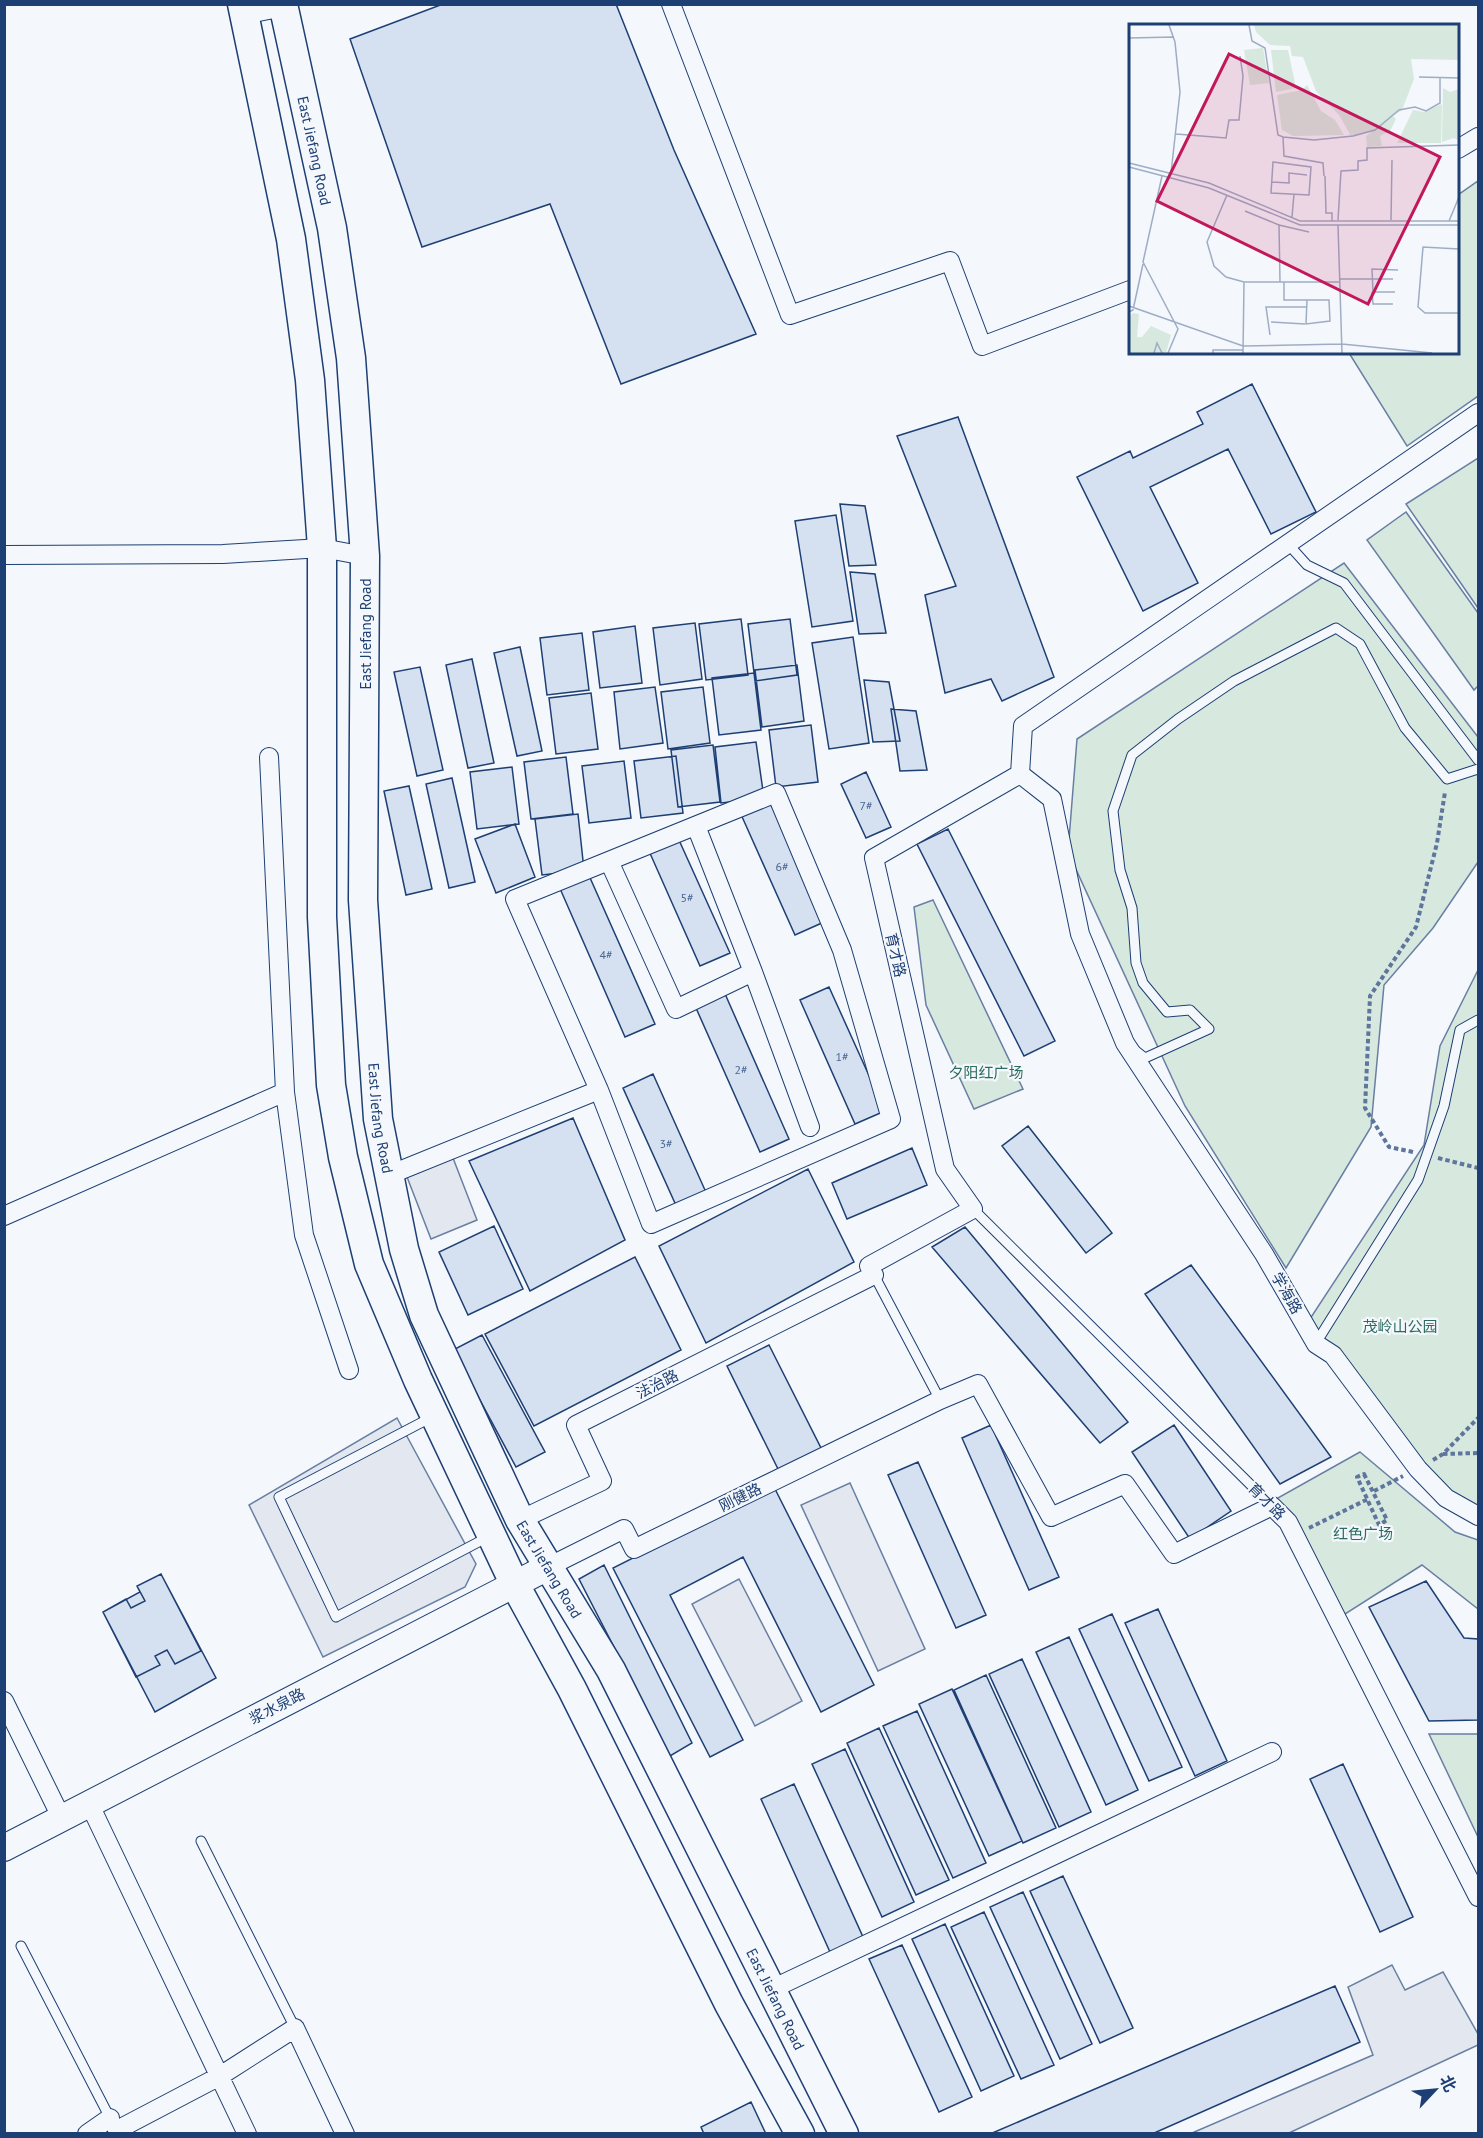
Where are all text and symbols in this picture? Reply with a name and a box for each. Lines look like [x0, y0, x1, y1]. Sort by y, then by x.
inset map [1129, 24, 1459, 354]
street label: East Jiefang Road [294, 94, 336, 207]
street label: East Jiefang Road [356, 578, 375, 690]
house number: 7# [859, 798, 873, 813]
house number: 6# [775, 859, 789, 874]
house number: 5# [680, 890, 694, 905]
street label: 育才路 [882, 931, 910, 979]
house number: 4# [599, 947, 613, 962]
house number: 1# [835, 1049, 849, 1064]
street label: East Jiefang Road [365, 1062, 398, 1175]
house number: 2# [734, 1062, 748, 1077]
park label: 夕阳红广场 [948, 1063, 1024, 1082]
house number: 3# [659, 1136, 673, 1151]
street label: 学海路 [1268, 1269, 1306, 1317]
park label: 茂岭山公园 [1362, 1317, 1438, 1336]
street label: 法治路 [633, 1365, 681, 1403]
street label: 育才路 [1244, 1478, 1290, 1524]
street label: 刚健路 [716, 1479, 764, 1515]
street label: East Jiefang Road [513, 1517, 587, 1622]
park label: 红色广场 [1333, 1524, 1393, 1543]
street label: 浆水泉路 [246, 1684, 308, 1728]
street label: East Jiefang Road [743, 1945, 810, 2053]
north arrow [1405, 2060, 1465, 2120]
text: 北 [1436, 2072, 1461, 2095]

